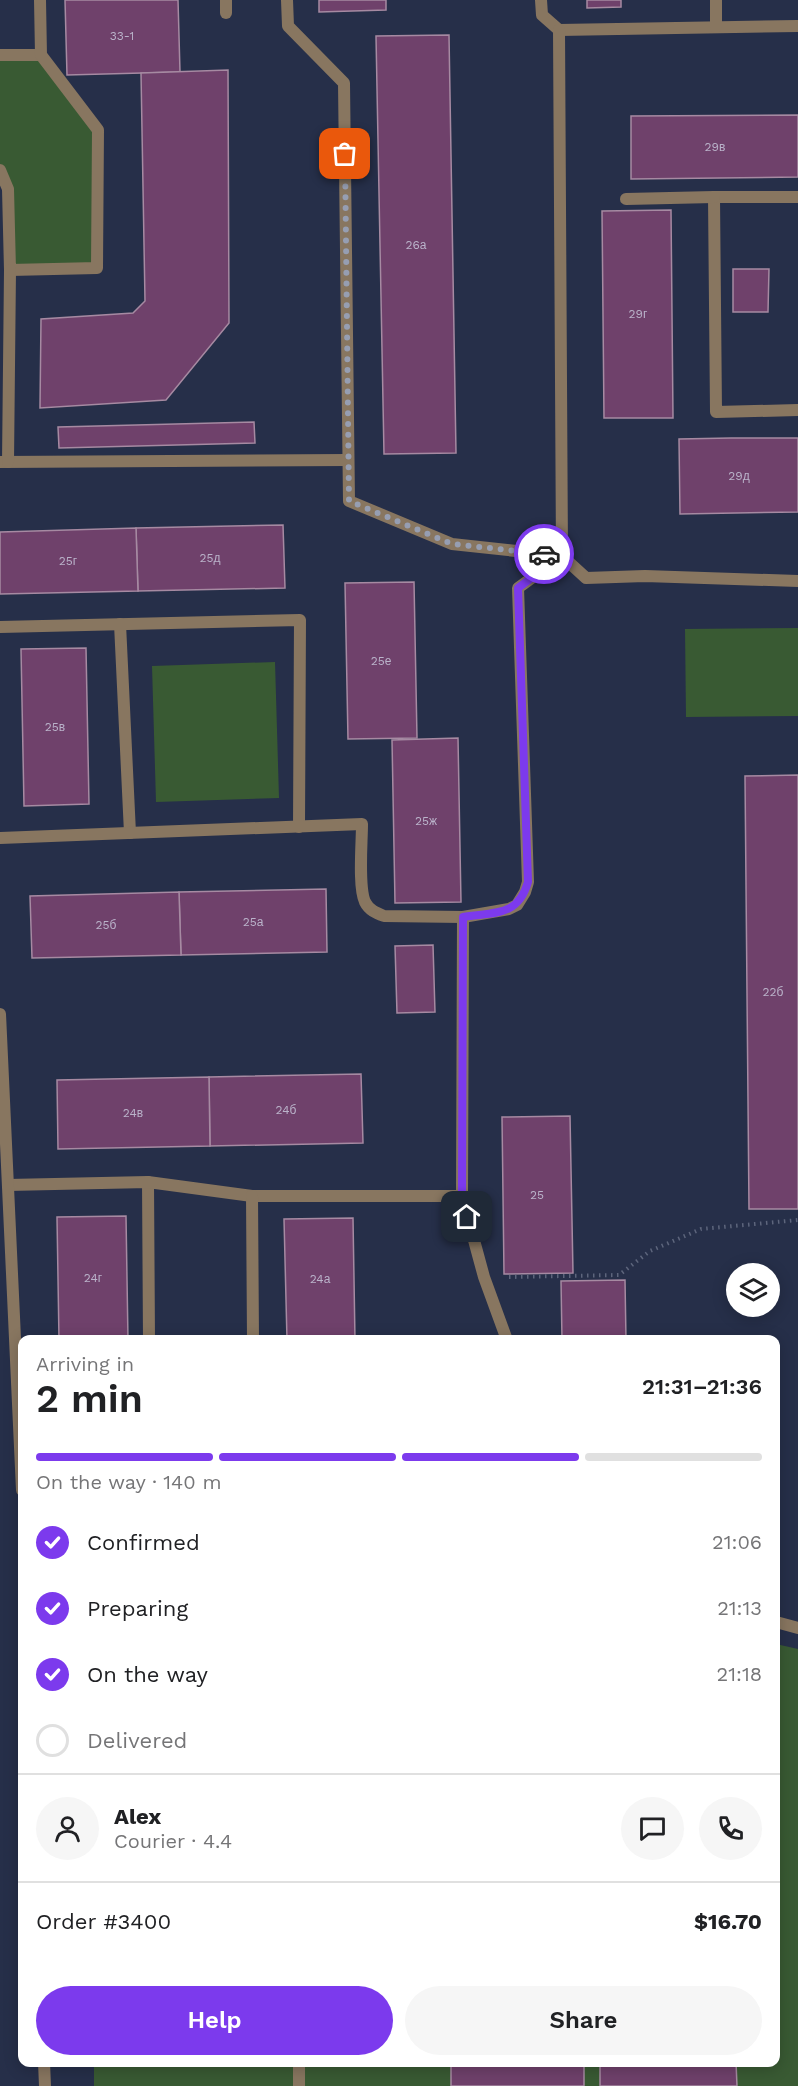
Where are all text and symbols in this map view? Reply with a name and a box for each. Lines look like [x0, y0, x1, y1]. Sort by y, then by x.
house number: 33-1 [110, 29, 134, 43]
pin [319, 128, 370, 179]
icon: bag [328, 137, 361, 170]
house number: 29в [705, 140, 725, 154]
house number: 26а [406, 238, 427, 252]
house number: 29г [629, 307, 648, 321]
house number: 29д [728, 469, 750, 483]
courier [514, 524, 574, 584]
icon: car [528, 538, 561, 571]
house number: 25д [200, 551, 220, 565]
house number: 25г [59, 554, 78, 568]
house number: 25е [371, 654, 392, 668]
house number: 25в [45, 720, 65, 734]
house number: 25ж [415, 814, 437, 828]
house number: 25а [243, 915, 264, 929]
house number: 25б [96, 918, 117, 932]
house number: 22б [763, 985, 784, 999]
house number: 24б [276, 1103, 297, 1117]
house number: 24в [123, 1106, 143, 1120]
house number: 25 [530, 1188, 544, 1202]
pin [441, 1191, 492, 1242]
icon: home [450, 1200, 483, 1233]
map controls [726, 1263, 780, 1317]
button: layers [726, 1263, 780, 1317]
house number: 24г [84, 1271, 103, 1285]
house number: 24а [310, 1272, 331, 1286]
text: Arriving in [36, 1352, 134, 1376]
text: 21:31–21:36 [642, 1374, 762, 1399]
text: 2 min [36, 1376, 143, 1421]
text: On the way · 140 m [36, 1470, 222, 1494]
icon: check [36, 1526, 69, 1559]
text: Confirmed [87, 1530, 200, 1555]
text: 21:06 [712, 1530, 762, 1554]
icon: check [36, 1592, 69, 1625]
text: Preparing [87, 1596, 188, 1621]
text: 21:13 [717, 1596, 762, 1620]
icon: check [36, 1658, 69, 1691]
text: On the way [87, 1662, 208, 1687]
text: 21:18 [717, 1662, 762, 1686]
text: Delivered [87, 1728, 187, 1753]
button: person [36, 1797, 99, 1860]
button: chat [621, 1797, 684, 1860]
button: phone [699, 1797, 762, 1860]
text: Alex [114, 1804, 161, 1829]
text: Courier · 4.4 [114, 1829, 232, 1853]
text: Order #3400 [36, 1909, 171, 1934]
text: $16.70 [694, 1909, 762, 1934]
button: Help [36, 1986, 393, 2055]
button: Share [405, 1986, 762, 2055]

